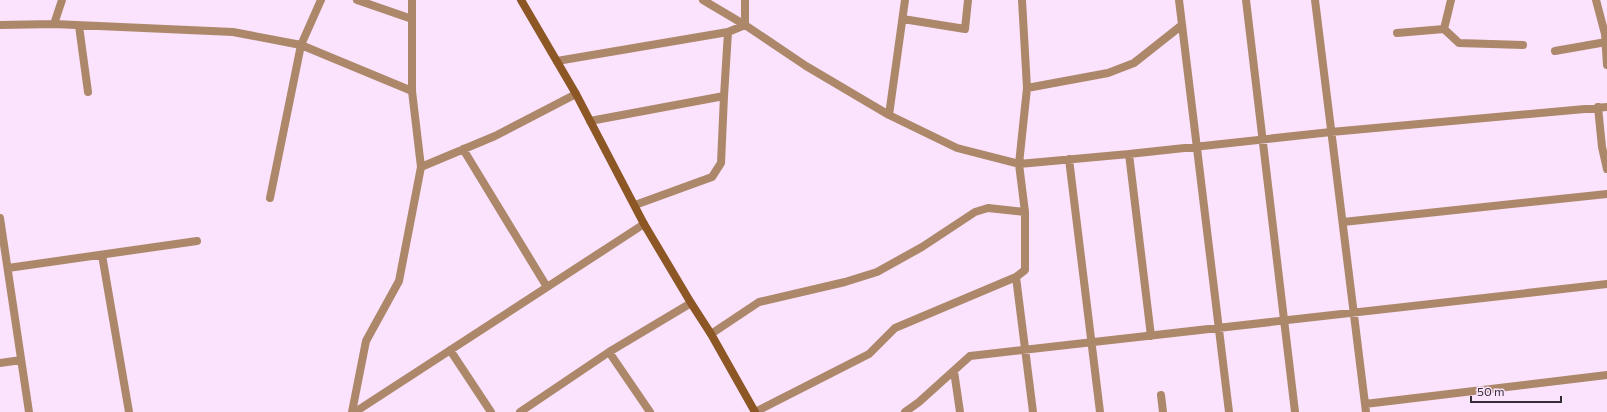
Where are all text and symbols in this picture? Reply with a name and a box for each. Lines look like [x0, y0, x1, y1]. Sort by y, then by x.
scale bar [1471, 378, 1561, 404]
text: 50 m [1477, 384, 1505, 398]

